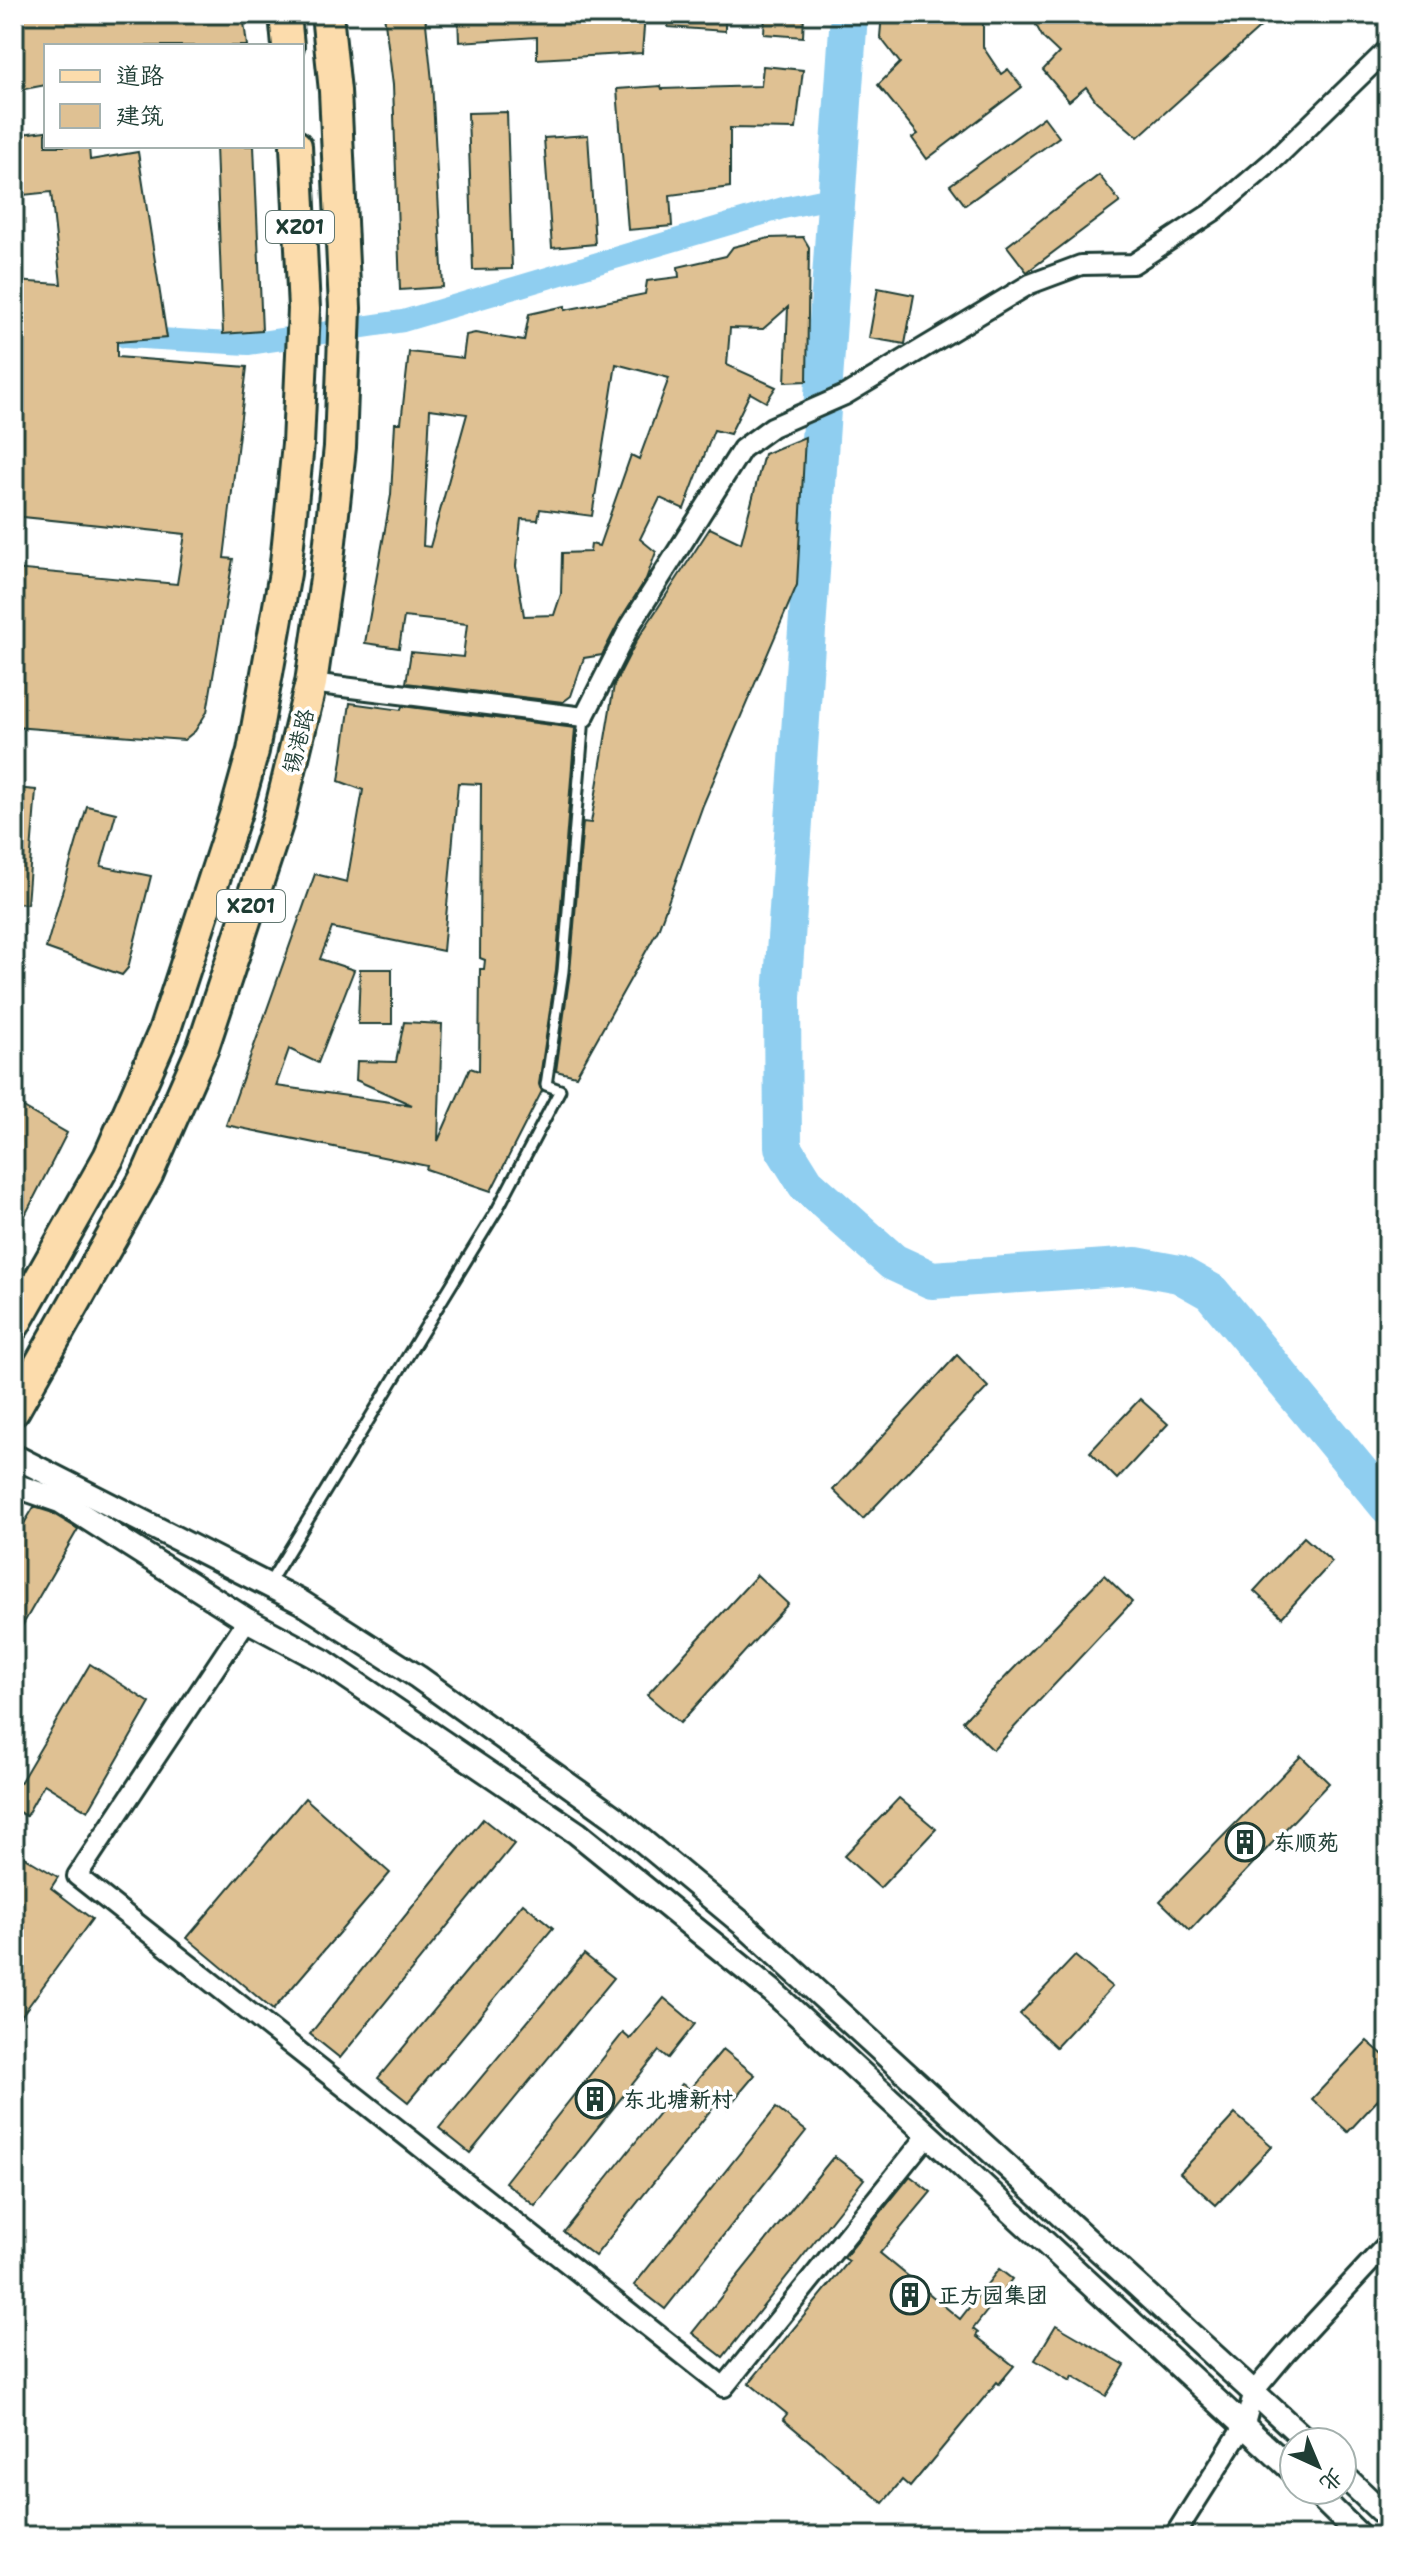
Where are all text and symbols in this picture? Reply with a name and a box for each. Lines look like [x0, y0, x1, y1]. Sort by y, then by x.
legend [44, 44, 304, 148]
text: 道路 [116, 60, 164, 92]
text: 建筑 [116, 100, 164, 132]
road number: XZ01 [266, 211, 334, 243]
street label: 锡港路 [276, 706, 321, 777]
road number: XZ01 [217, 890, 285, 922]
building icon: 东顺苑 [1224, 1821, 1266, 1863]
place label: 东顺苑 [1273, 1828, 1339, 1857]
building icon: 东北塘新村 [574, 2078, 616, 2120]
place label: 东北塘新村 [623, 2085, 733, 2114]
building icon: 正方园集团 [889, 2274, 931, 2316]
place label: 正方园集团 [938, 2281, 1048, 2310]
north arrow [1278, 2426, 1358, 2506]
text: 北 [1314, 2462, 1350, 2498]

